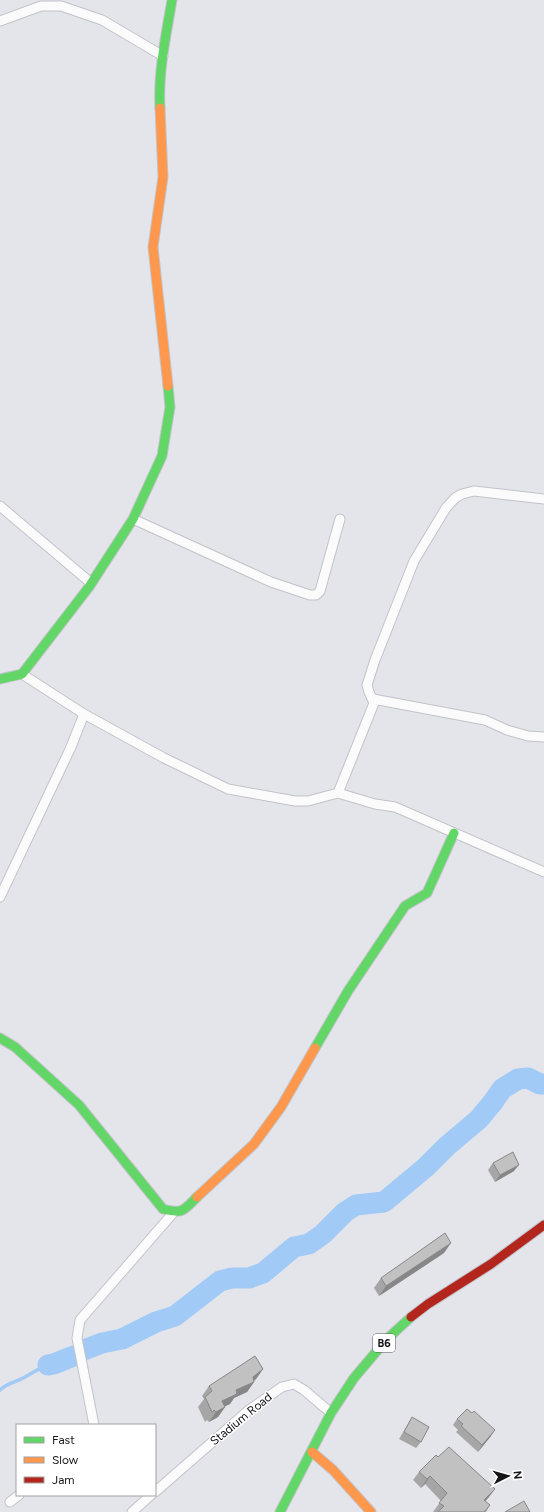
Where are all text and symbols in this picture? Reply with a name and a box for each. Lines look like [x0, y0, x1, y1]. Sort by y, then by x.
road number: B6 [373, 1334, 395, 1352]
street label: Stadium Road [207, 1390, 275, 1448]
legend [16, 1424, 156, 1496]
text: Fast [52, 1433, 75, 1447]
text: Slow [52, 1453, 79, 1467]
north arrow [488, 1456, 528, 1496]
text: N [511, 1470, 524, 1480]
text: Jam [52, 1473, 75, 1487]

